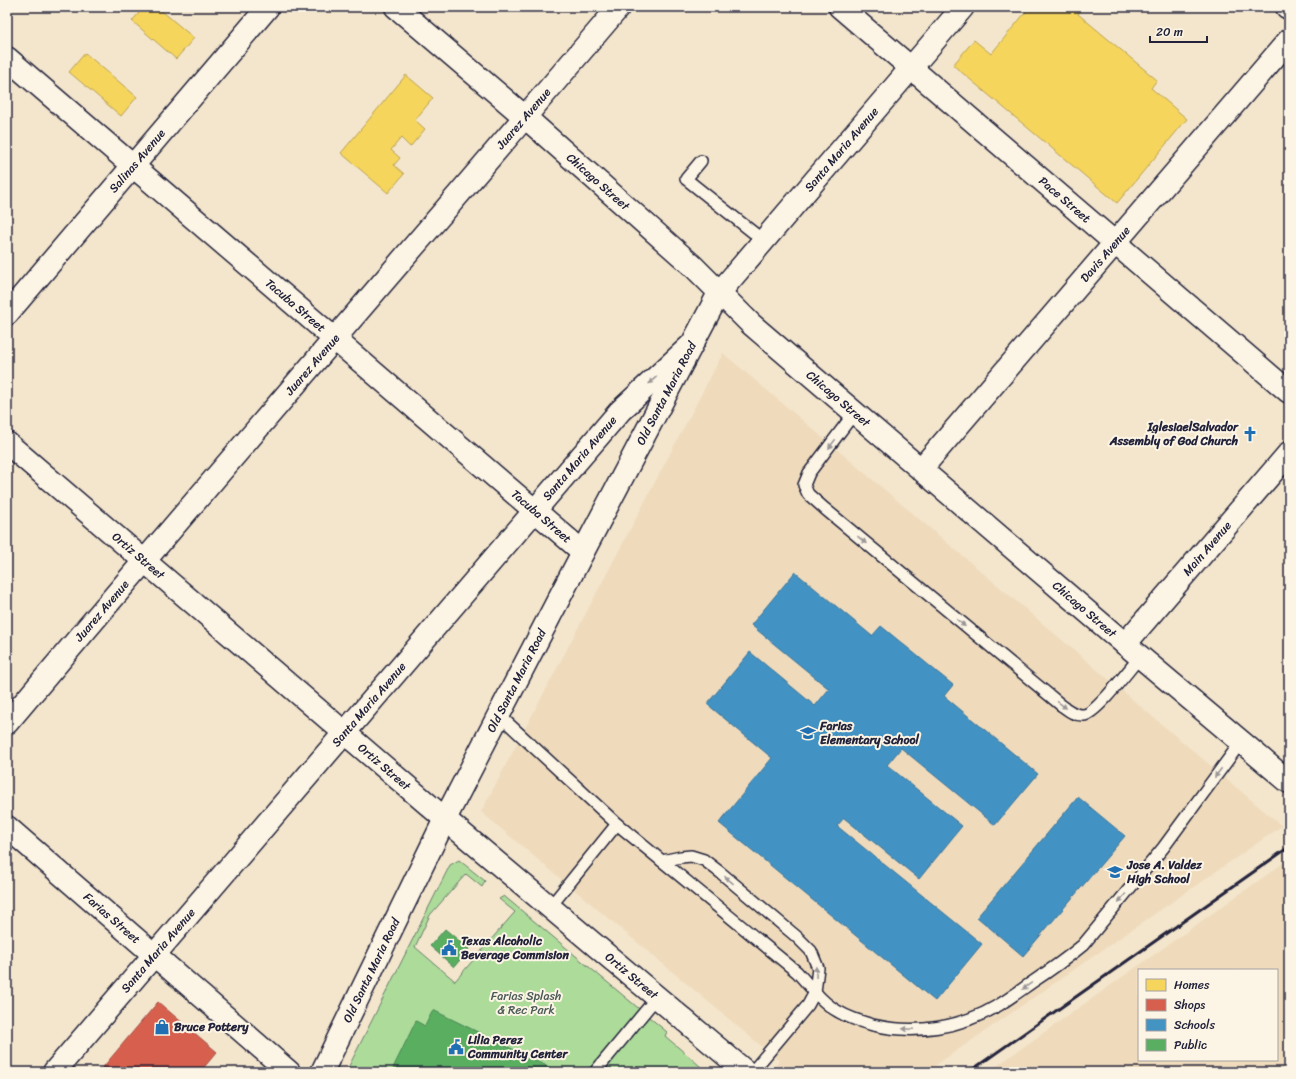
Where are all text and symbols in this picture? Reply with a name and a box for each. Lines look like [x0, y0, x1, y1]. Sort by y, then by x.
scale bar [1150, 18, 1207, 44]
text: 20 m [1156, 21, 1183, 43]
street label: Juarez Avenue [490, 82, 557, 155]
street label: Santa Maria Avenue [798, 102, 884, 197]
street label: Salinas Avenue [103, 123, 171, 198]
street label: Chicago Street [561, 147, 636, 217]
street label: Pace Street [1033, 171, 1096, 229]
street label: Davis Avenue [1074, 221, 1136, 288]
street label: Tacuba Street [260, 273, 331, 338]
street label: Juarez Avenue [279, 328, 346, 401]
street label: Old Santa Maria Road [630, 336, 703, 449]
street label: Chicago Street [801, 365, 876, 434]
one-way arrow [648, 376, 659, 385]
street label: Santa Maria Avenue [537, 411, 623, 506]
place label: IglesiaelSalvador Assembly of God Church [1109, 416, 1239, 452]
church icon: IglesiaelSalvador Assembly of God Church [1241, 425, 1259, 443]
one-way arrow [827, 438, 836, 449]
street label: Tacuba Street [506, 484, 577, 549]
street label: Main Avenue [1177, 516, 1237, 581]
street label: Ortiz Street [107, 526, 171, 586]
one-way arrow [856, 535, 867, 544]
street label: Juarez Avenue [68, 575, 135, 648]
street label: Chicago Street [1047, 575, 1123, 644]
one-way arrow [956, 618, 967, 627]
street label: Old Santa Maria Road [480, 623, 553, 737]
street label: Santa Maria Avenue [326, 657, 412, 752]
one-way arrow [1056, 701, 1067, 710]
place label: Farias Elementary School [819, 715, 920, 751]
school or university icon: Farias Elementary School [799, 724, 817, 742]
street label: Ortiz Street [352, 737, 417, 797]
one-way arrow [1214, 767, 1222, 778]
place label: Jose A. Valdez High School [1126, 854, 1202, 890]
school or university icon: Jose A. Valdez High School [1106, 863, 1124, 881]
one-way arrow [724, 875, 735, 884]
street label: Farias Street [78, 887, 146, 950]
one-way arrow [1117, 892, 1126, 903]
street label: Santa Maria Avenue [115, 903, 201, 998]
street label: Old Santa Maria Road [337, 913, 407, 1027]
place label: Texas Alcoholic Beverage Commision [461, 930, 569, 966]
public building icon: Texas Alcoholic Beverage Commision [440, 939, 458, 957]
street label: Ortiz Street [600, 947, 664, 1006]
one-way arrow [813, 965, 820, 978]
legend [1138, 969, 1278, 1061]
text: Homes [1174, 974, 1210, 996]
one-way arrow [1022, 982, 1032, 990]
park label: Farias Splash & Rec Park [491, 985, 561, 1021]
text: Shops [1174, 994, 1205, 1016]
text: Schools [1174, 1014, 1215, 1036]
place label: Bruce Pottery [174, 1016, 249, 1038]
shop icon: Bruce Pottery [153, 1018, 171, 1036]
one-way arrow [902, 1026, 914, 1033]
place label: Lilia Perez Community Center [467, 1029, 568, 1065]
text: Public [1174, 1034, 1207, 1056]
public building icon: Lilia Perez Community Center [447, 1038, 465, 1056]

